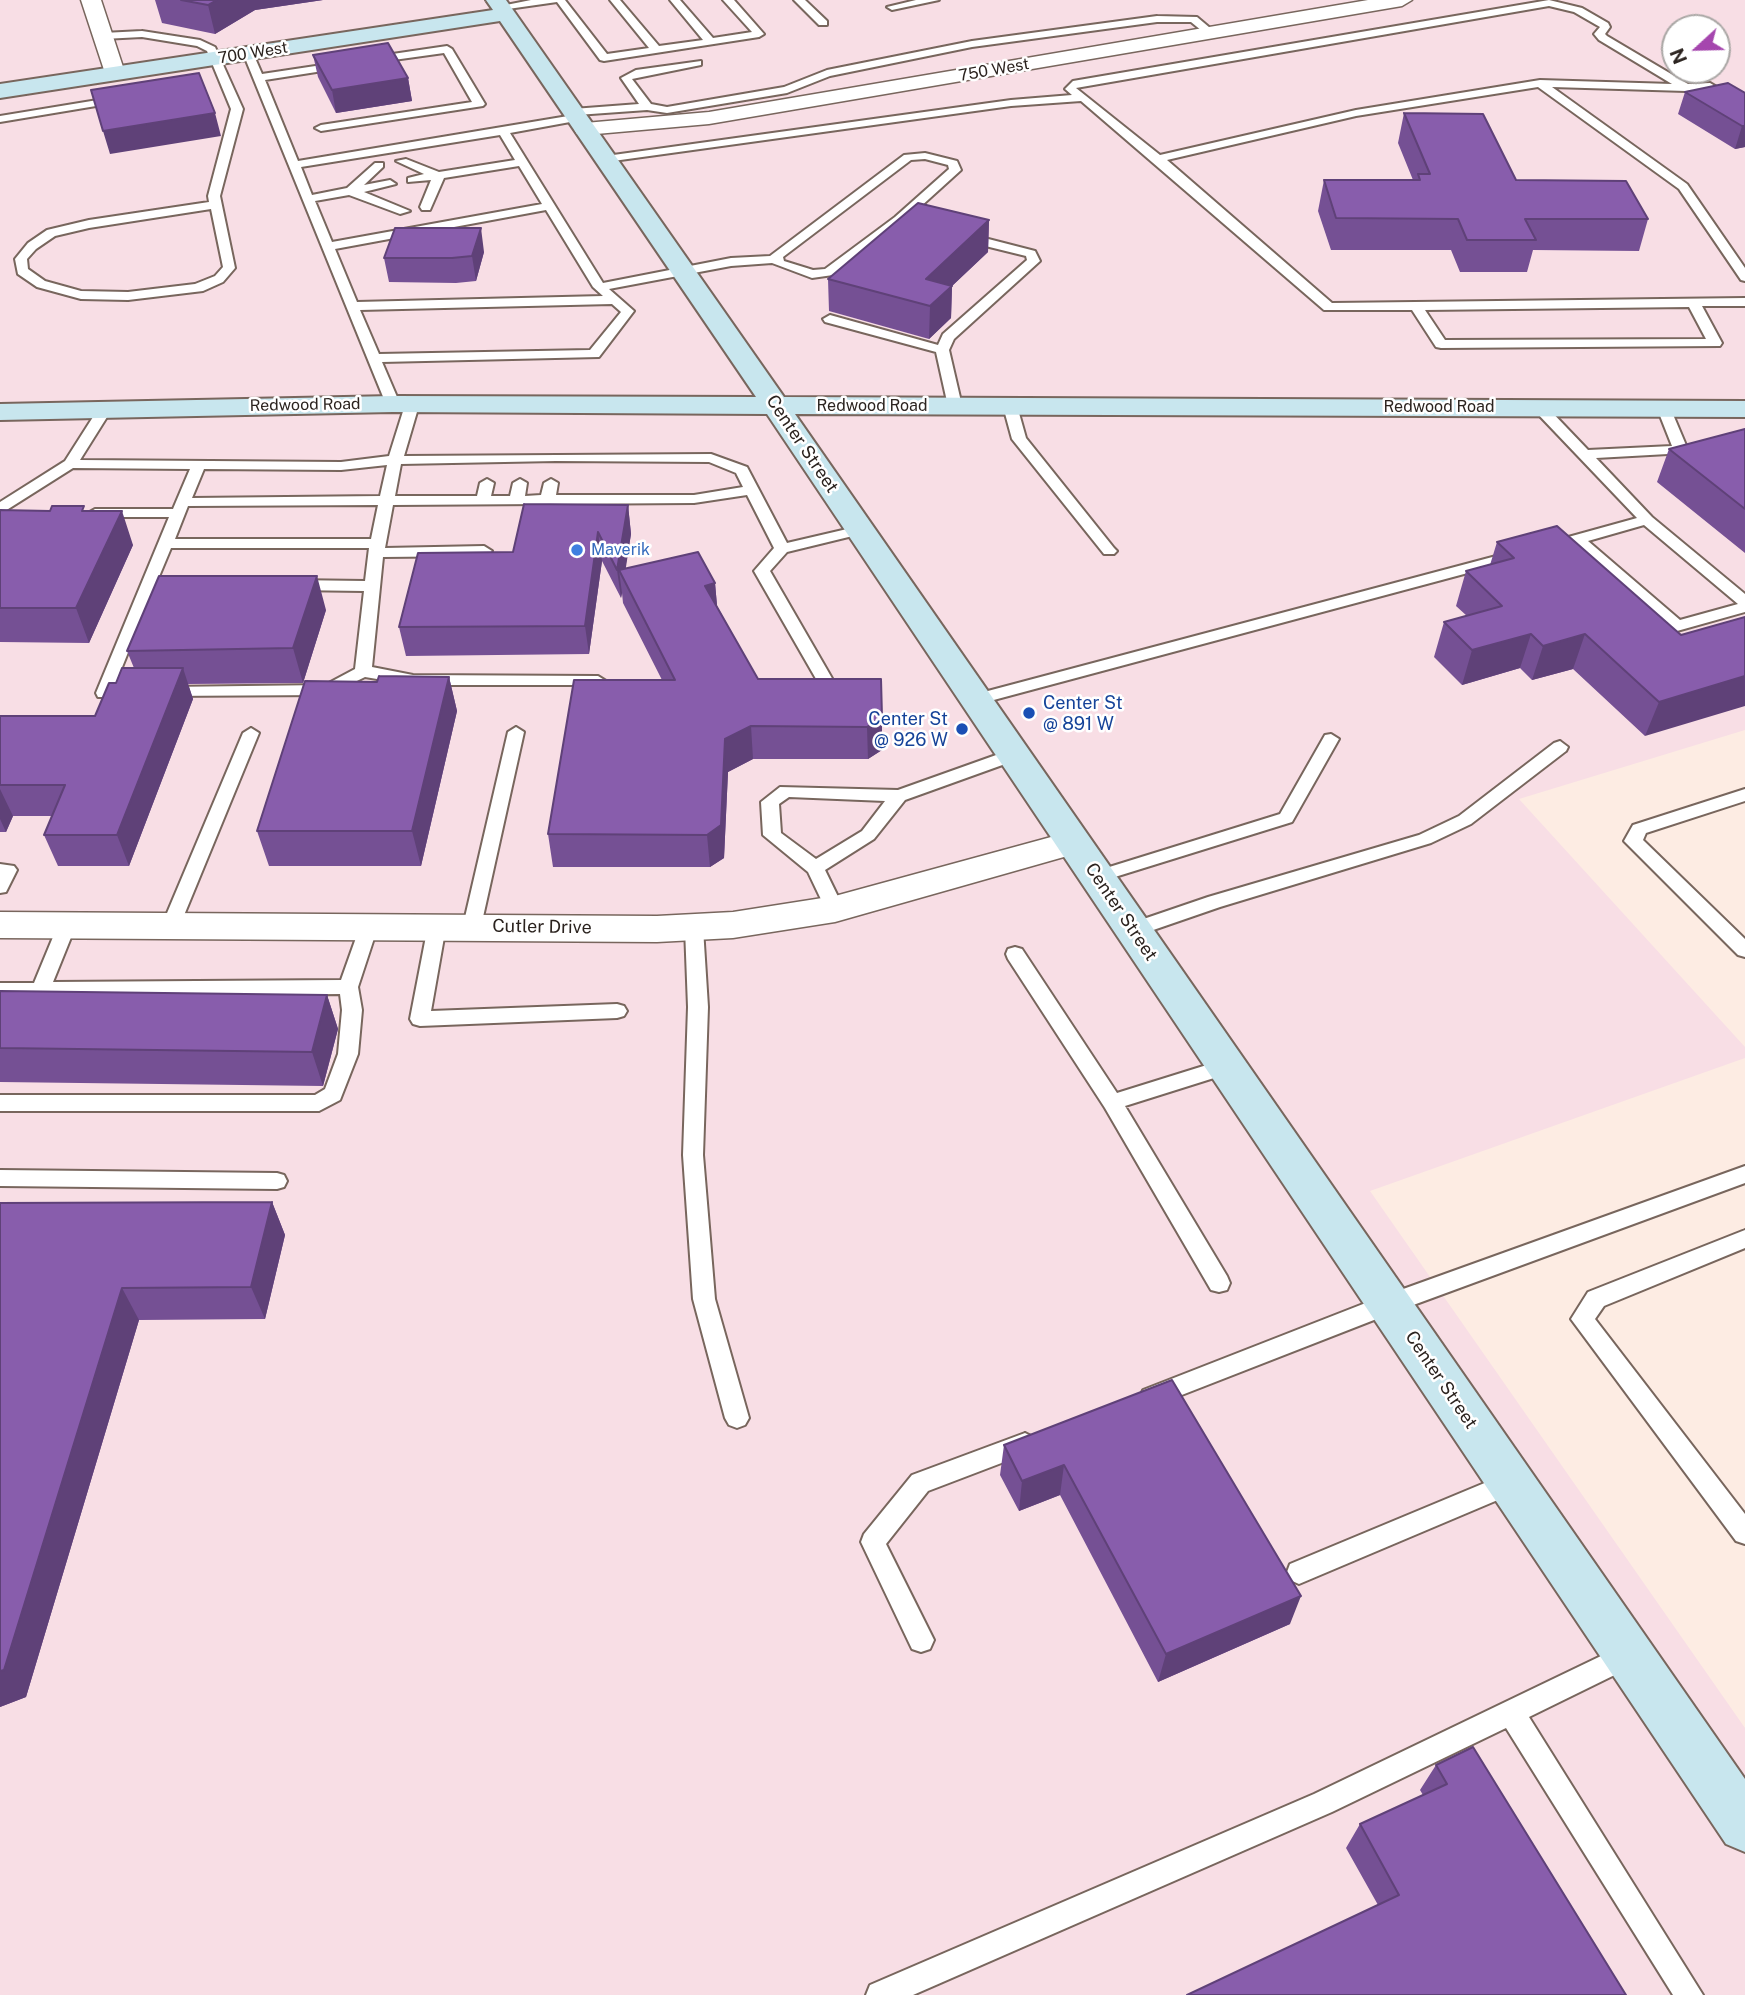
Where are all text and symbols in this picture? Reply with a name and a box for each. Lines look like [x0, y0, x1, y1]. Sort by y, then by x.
north arrow [1661, 14, 1731, 84]
street label: 700 West [217, 38, 289, 68]
text: N [1665, 45, 1691, 67]
street label: 750 West [957, 54, 1031, 86]
street label: Center Street [761, 391, 843, 497]
street label: Redwood Road [249, 394, 361, 416]
street label: Redwood Road [817, 396, 927, 416]
street label: Redwood Road [1384, 397, 1494, 417]
place label: Maverik [591, 540, 650, 560]
marker: Maverik [569, 542, 585, 558]
place label: Center St @ 891 W [1043, 692, 1123, 734]
marker: Center St @ 891 W [1021, 705, 1037, 721]
place label: Center St @ 926 W [868, 708, 948, 750]
marker: Center St @ 926 W [954, 721, 970, 737]
street label: Center Street [1080, 859, 1162, 965]
street label: Cutler Drive [492, 915, 592, 939]
street label: Center Street [1400, 1327, 1482, 1433]

